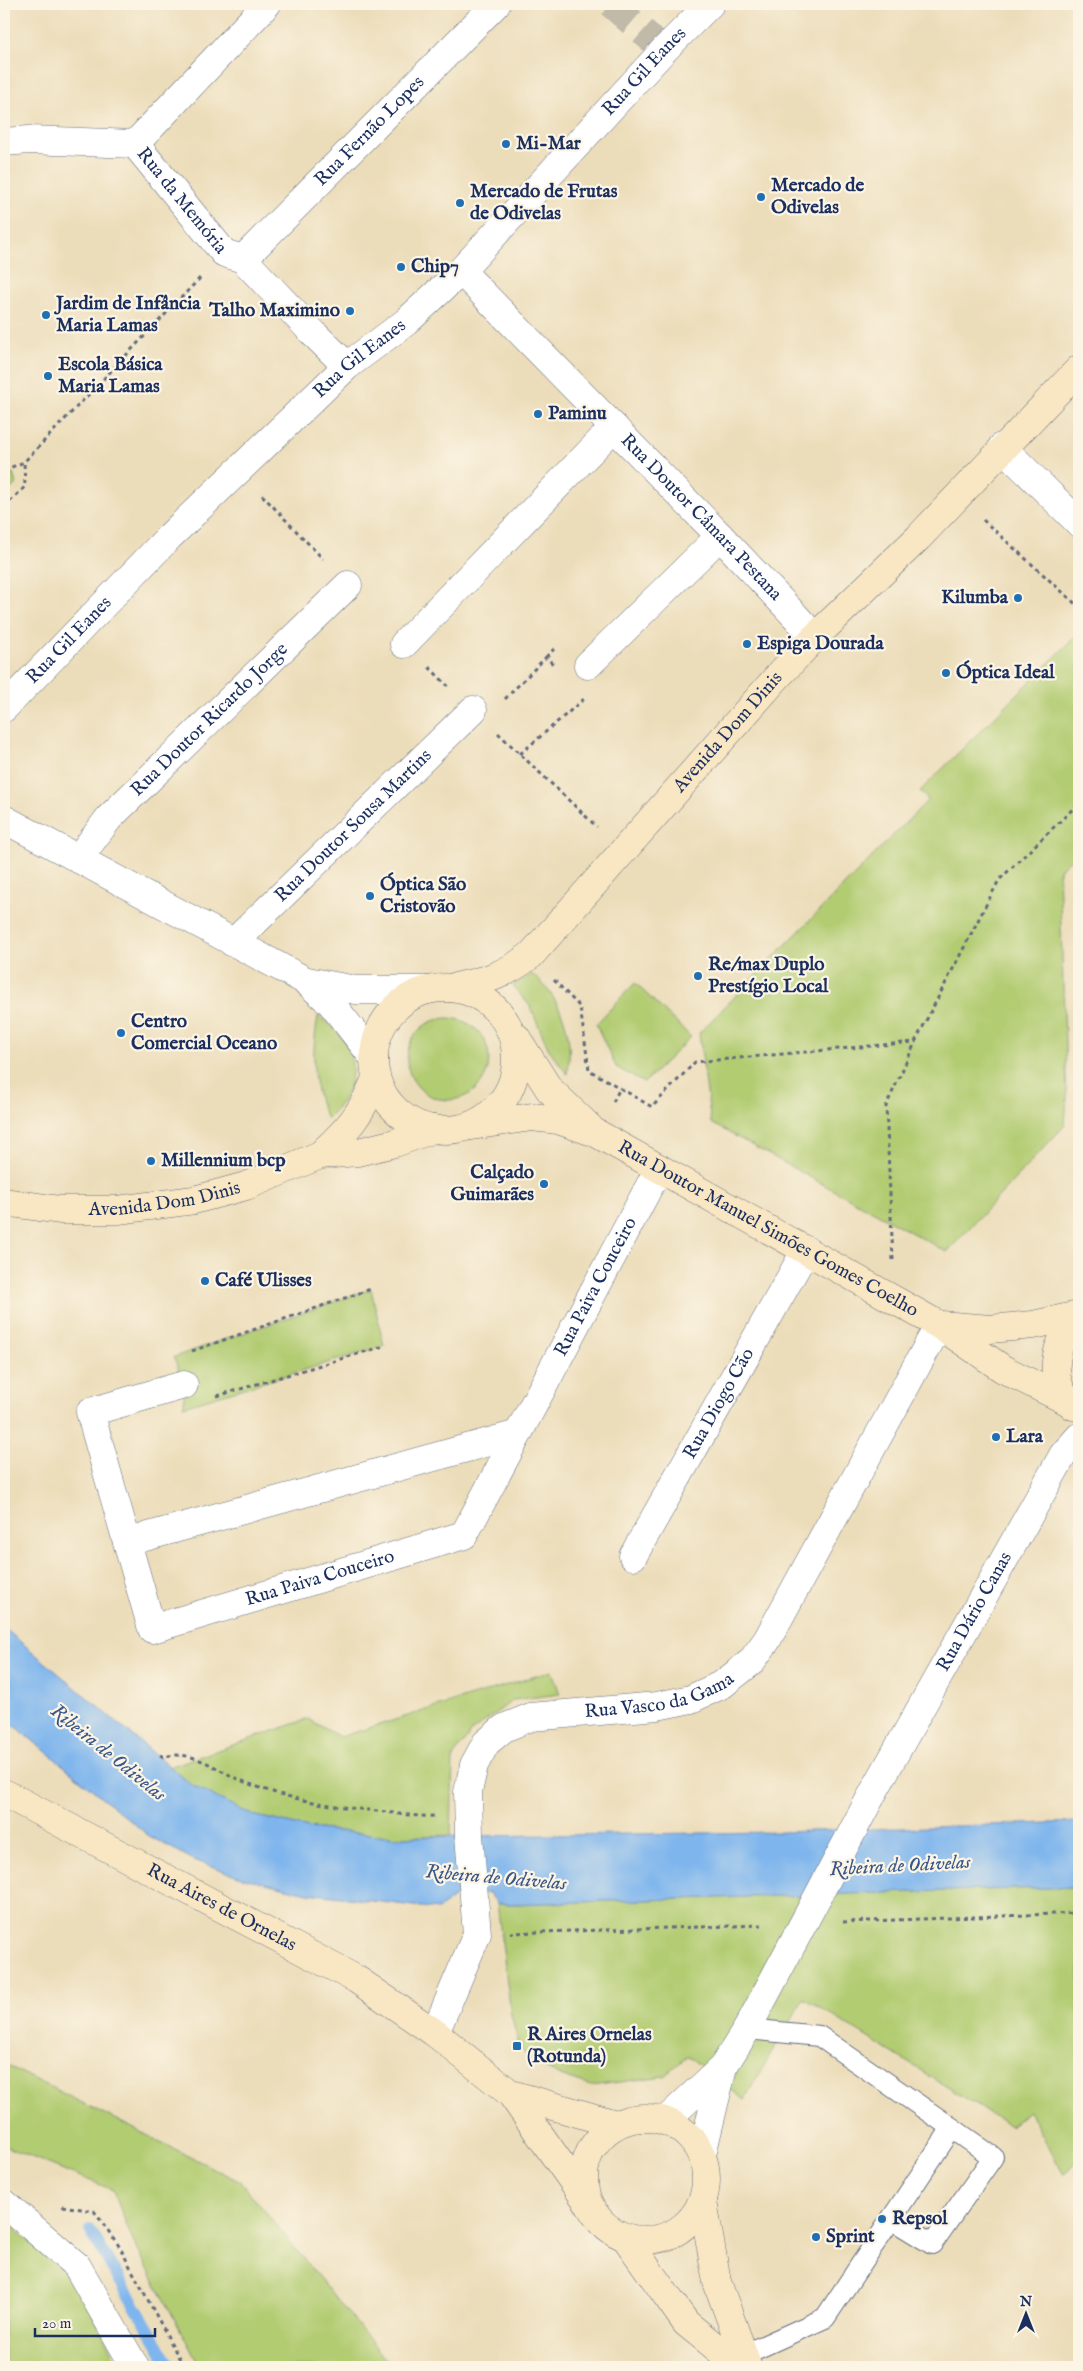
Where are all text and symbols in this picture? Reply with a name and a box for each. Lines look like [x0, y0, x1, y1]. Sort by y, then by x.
street label: Rua Gil Eanes [597, 22, 692, 121]
street label: Rua Fernão Lopes [310, 71, 430, 192]
place label: Mi-Mar [516, 132, 582, 156]
marker: Mi-Mar [500, 138, 512, 150]
street label: Rua da Memória [131, 143, 233, 260]
place label: Mercado de Odivelas [771, 174, 864, 220]
place label: Mercado de Frutas de Odivelas [470, 180, 618, 226]
marker: Mercado de Odivelas [755, 191, 767, 203]
marker: Mercado de Frutas de Odivelas [454, 197, 466, 209]
place label: Chip7 [411, 255, 459, 279]
marker: Chip7 [395, 261, 407, 273]
place label: Jardim de Infância Maria Lamas [53, 292, 201, 338]
place label: Talho Maximino [208, 299, 340, 323]
marker: Talho Maximino [344, 305, 356, 317]
marker: Jardim de Infância Maria Lamas [40, 309, 52, 321]
street label: Rua Gil Eanes [308, 314, 411, 404]
place label: Escola Básica Maria Lamas [58, 353, 163, 399]
marker: Escola Básica Maria Lamas [42, 370, 54, 382]
place label: Paminu [548, 402, 607, 426]
marker: Paminu [532, 408, 544, 420]
street label: Rua Doutor Câmara Pestana [615, 429, 787, 607]
place label: Kilumba [941, 586, 1009, 610]
street label: Rua Gil Eanes [21, 591, 117, 689]
marker: Kilumba [1012, 592, 1024, 604]
place label: Espiga Dourada [757, 632, 884, 656]
street label: Rua Doutor Ricardo Jorge [126, 638, 294, 802]
marker: Espiga Dourada [741, 638, 753, 650]
place label: Óptica Ideal [956, 660, 1055, 685]
street label: Avenida Dom Dinis [668, 667, 788, 799]
marker: Óptica Ideal [940, 667, 952, 679]
street label: Rua Doutor Sousa Martins [270, 744, 437, 908]
place label: Óptica São Cristovão [380, 872, 466, 919]
marker: Óptica São Cristovão [364, 890, 376, 902]
place label: Re/max Duplo Prestígio Local [708, 953, 829, 999]
marker: Re/max Duplo Prestígio Local [692, 970, 704, 982]
place label: Centro Comercial Oceano [131, 1010, 277, 1056]
marker: Centro Comercial Oceano [115, 1027, 127, 1039]
street label: Rua Doutor Manuel Simões Gomes Coelho [613, 1136, 922, 1323]
place label: Millennium bcp [161, 1149, 286, 1173]
marker: Millennium bcp [145, 1155, 157, 1167]
place label: Calçado Guimarães [450, 1161, 534, 1207]
street label: Avenida Dom Dinis [88, 1176, 243, 1222]
marker: Calçado Guimarães [538, 1178, 550, 1190]
street label: Rua Paiva Couceiro [549, 1213, 643, 1361]
place label: Café Ulisses [215, 1269, 312, 1293]
marker: Café Ulisses [199, 1275, 211, 1287]
street label: Rua Diogo Cão [678, 1344, 760, 1463]
place label: Lara [1006, 1425, 1044, 1449]
marker: Lara [990, 1431, 1002, 1443]
street label: Rua Paiva Couceiro [243, 1545, 397, 1612]
street label: Rua Dário Canas [932, 1548, 1018, 1676]
street label: Rua Vasco da Gama [584, 1667, 740, 1724]
water label: Ribeira de Odivelas [45, 1699, 171, 1807]
water label: Ribeira de Odivelas [829, 1850, 971, 1882]
street label: Rua Aires de Ornelas [143, 1859, 300, 1957]
water label: Ribeira de Odivelas [425, 1859, 568, 1897]
place label: R Aires Ornelas (Rotunda) [527, 2023, 652, 2069]
marker: R Aires Ornelas (Rotunda) [511, 2040, 523, 2052]
place label: Repsol [892, 2207, 948, 2231]
marker: Repsol [876, 2213, 888, 2225]
place label: Sprint [826, 2225, 875, 2249]
marker: Sprint [810, 2231, 822, 2243]
north arrow [1000, 2288, 1050, 2338]
text: N [1019, 2293, 1032, 2311]
scale bar [35, 2306, 155, 2338]
text: 20 m [42, 2314, 72, 2333]

